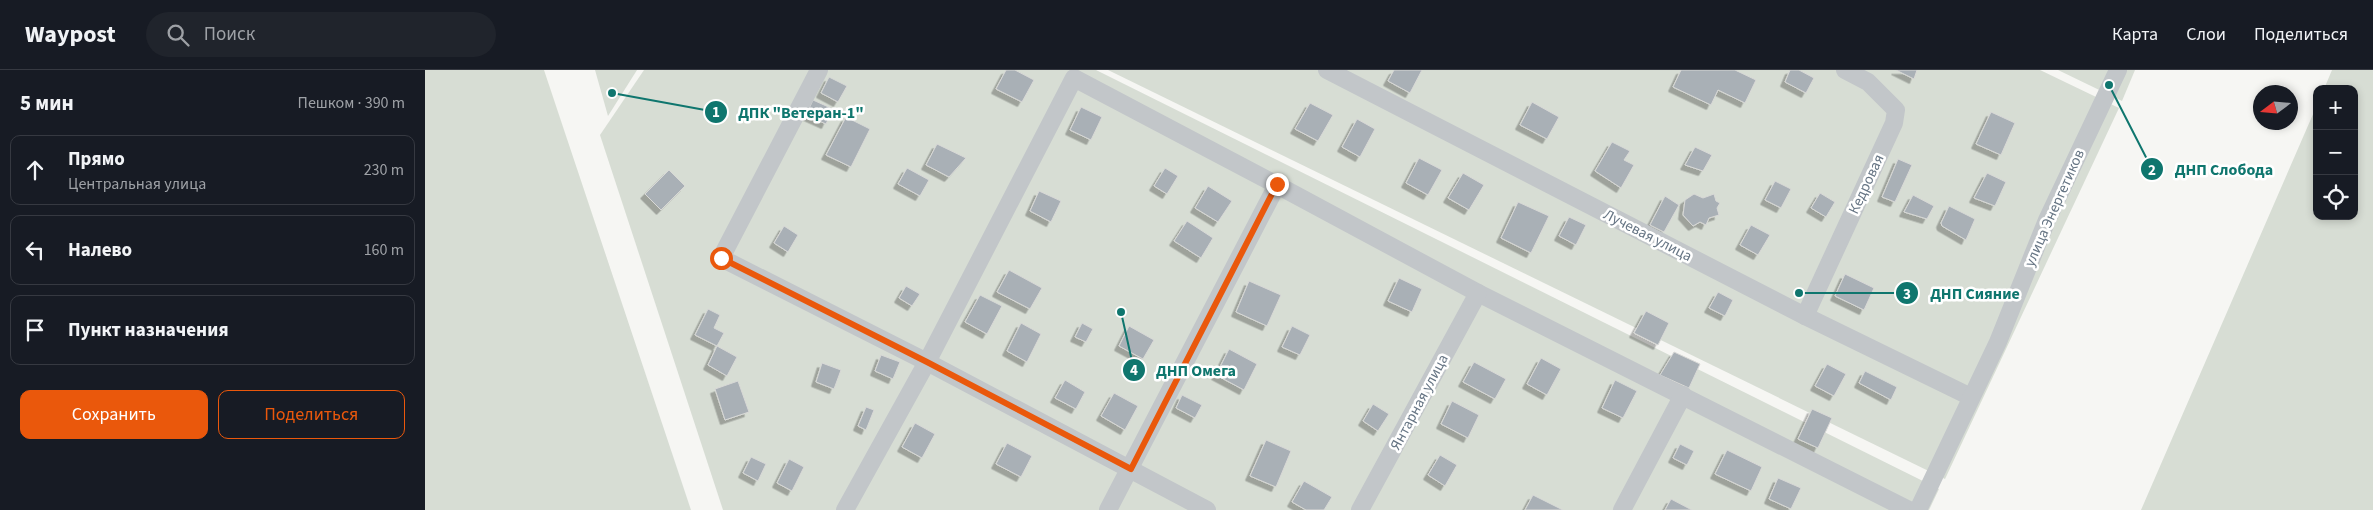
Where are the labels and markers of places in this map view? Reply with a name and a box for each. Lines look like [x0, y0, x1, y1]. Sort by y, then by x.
callout: ДПК "Ветеран-1" [704, 97, 874, 128]
callout: ДНП Слобода [2140, 154, 2283, 185]
callout: ДНП Сияние [1895, 278, 2029, 309]
callout: ДНП Омега [1121, 355, 1246, 386]

